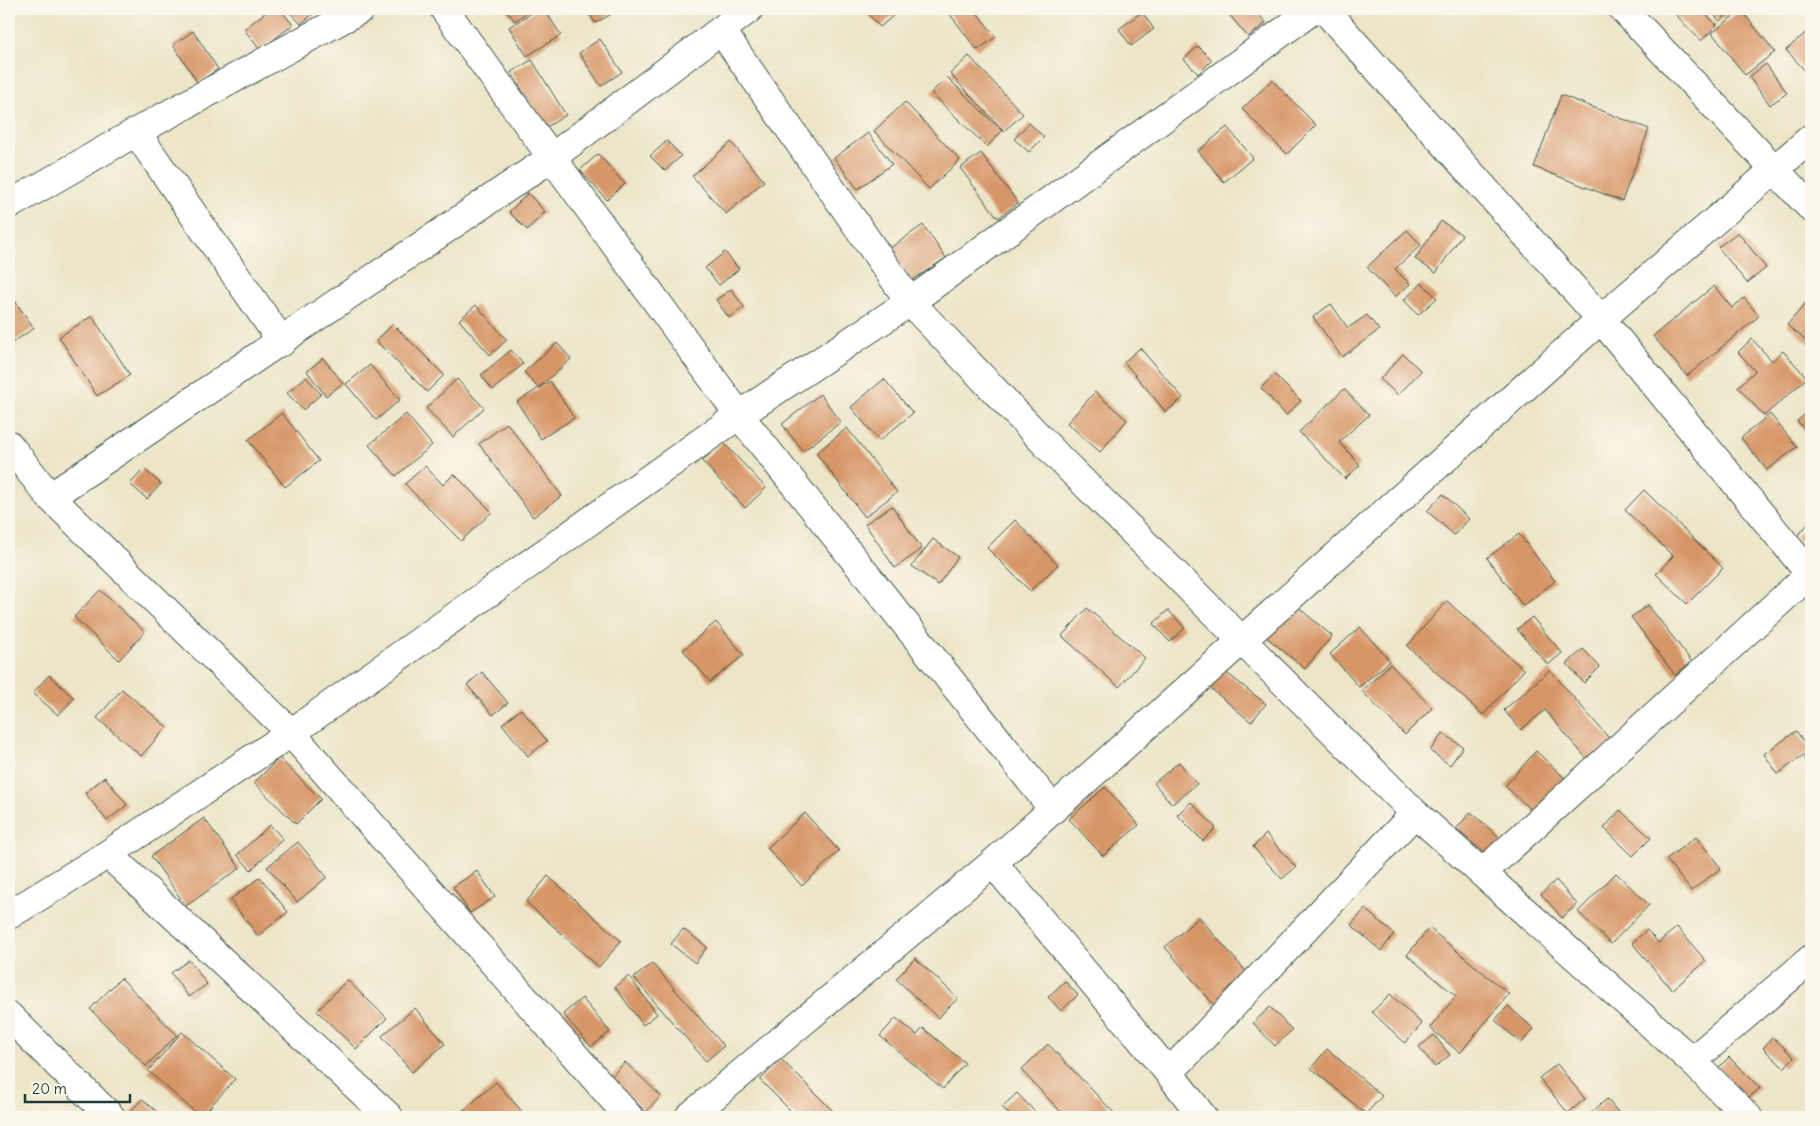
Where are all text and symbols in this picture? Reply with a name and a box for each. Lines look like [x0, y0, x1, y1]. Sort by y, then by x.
scale bar [25, 1071, 130, 1103]
text: 20 m [32, 1079, 67, 1098]

